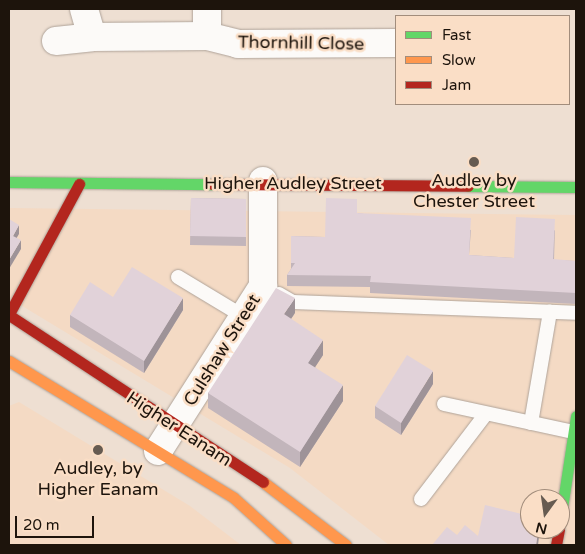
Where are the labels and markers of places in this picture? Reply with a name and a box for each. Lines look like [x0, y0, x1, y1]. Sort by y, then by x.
marker: Audley by Chester Street [468, 156, 480, 168]
place label: Audley by Chester Street [413, 170, 535, 212]
marker: Audley, by Higher Eanam [92, 444, 104, 456]
place label: Audley, by Higher Eanam [37, 458, 159, 500]

